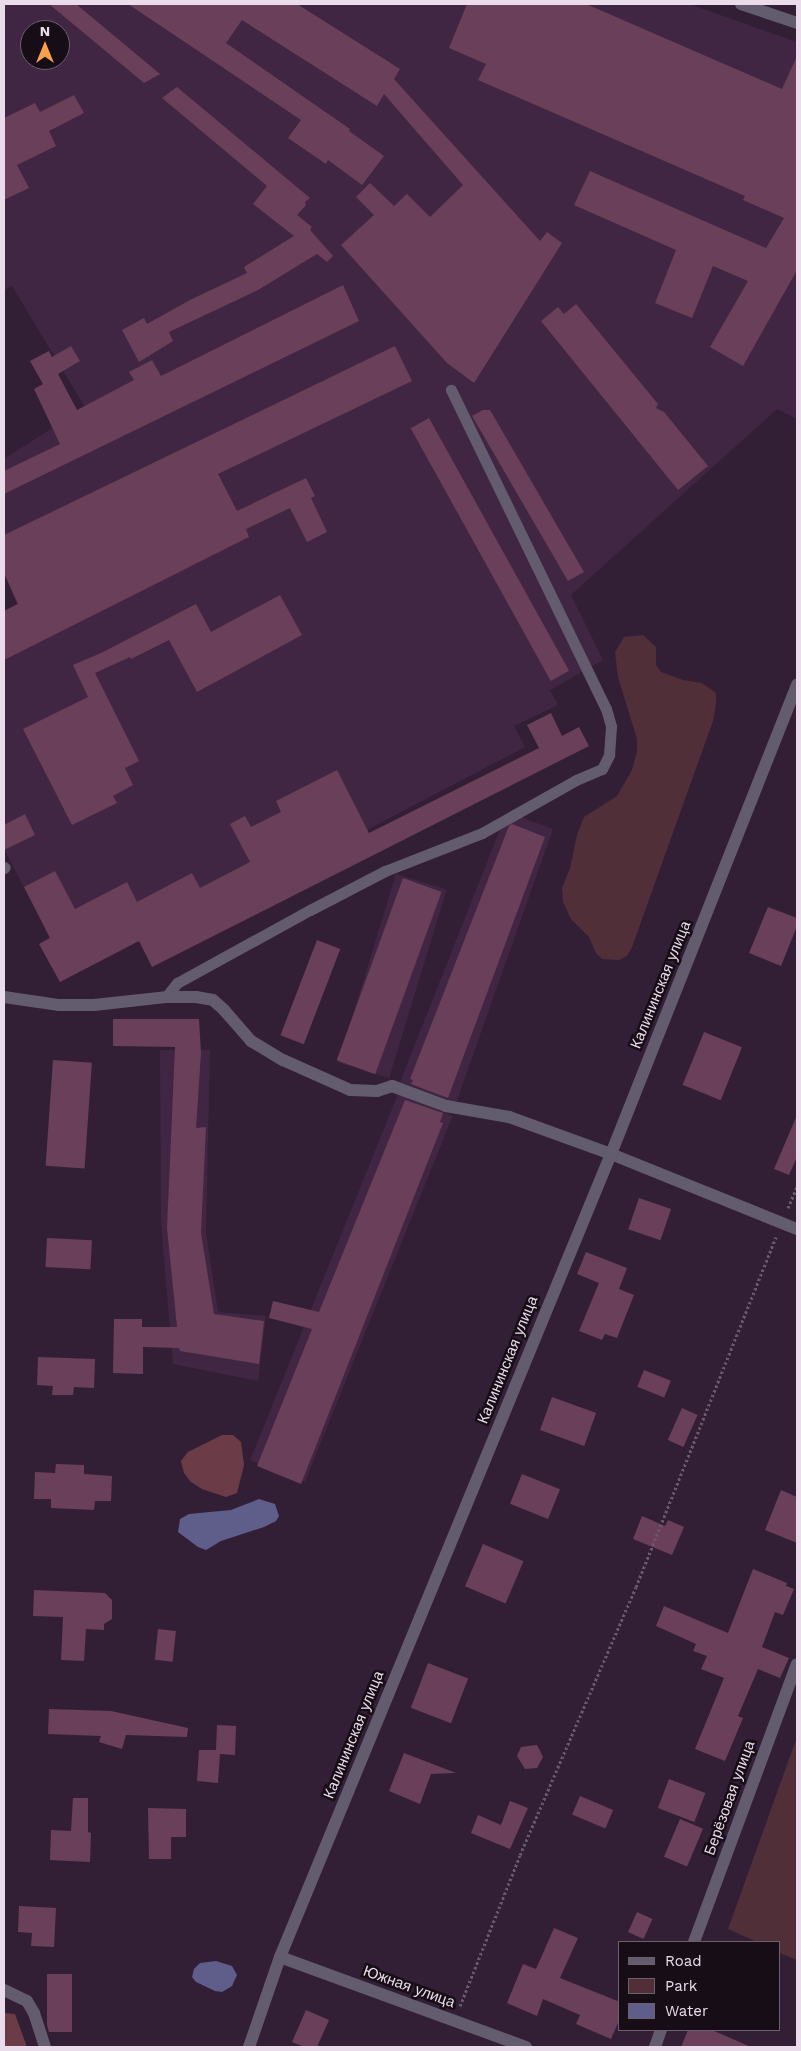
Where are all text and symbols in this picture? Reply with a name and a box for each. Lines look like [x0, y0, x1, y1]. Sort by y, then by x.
north arrow [20, 20, 70, 70]
text: N [40, 23, 50, 39]
street label: Калининская улица [627, 918, 695, 1052]
street label: Калининская улица [474, 1293, 542, 1427]
street label: Калининская улица [320, 1668, 388, 1802]
street label: Берёзовая улица [701, 1738, 759, 1858]
legend [618, 1941, 781, 2031]
text: Road [665, 1952, 702, 1970]
street label: Южная улица [361, 1962, 457, 2012]
text: Park [665, 1977, 697, 1995]
text: Water [665, 2002, 708, 2020]

